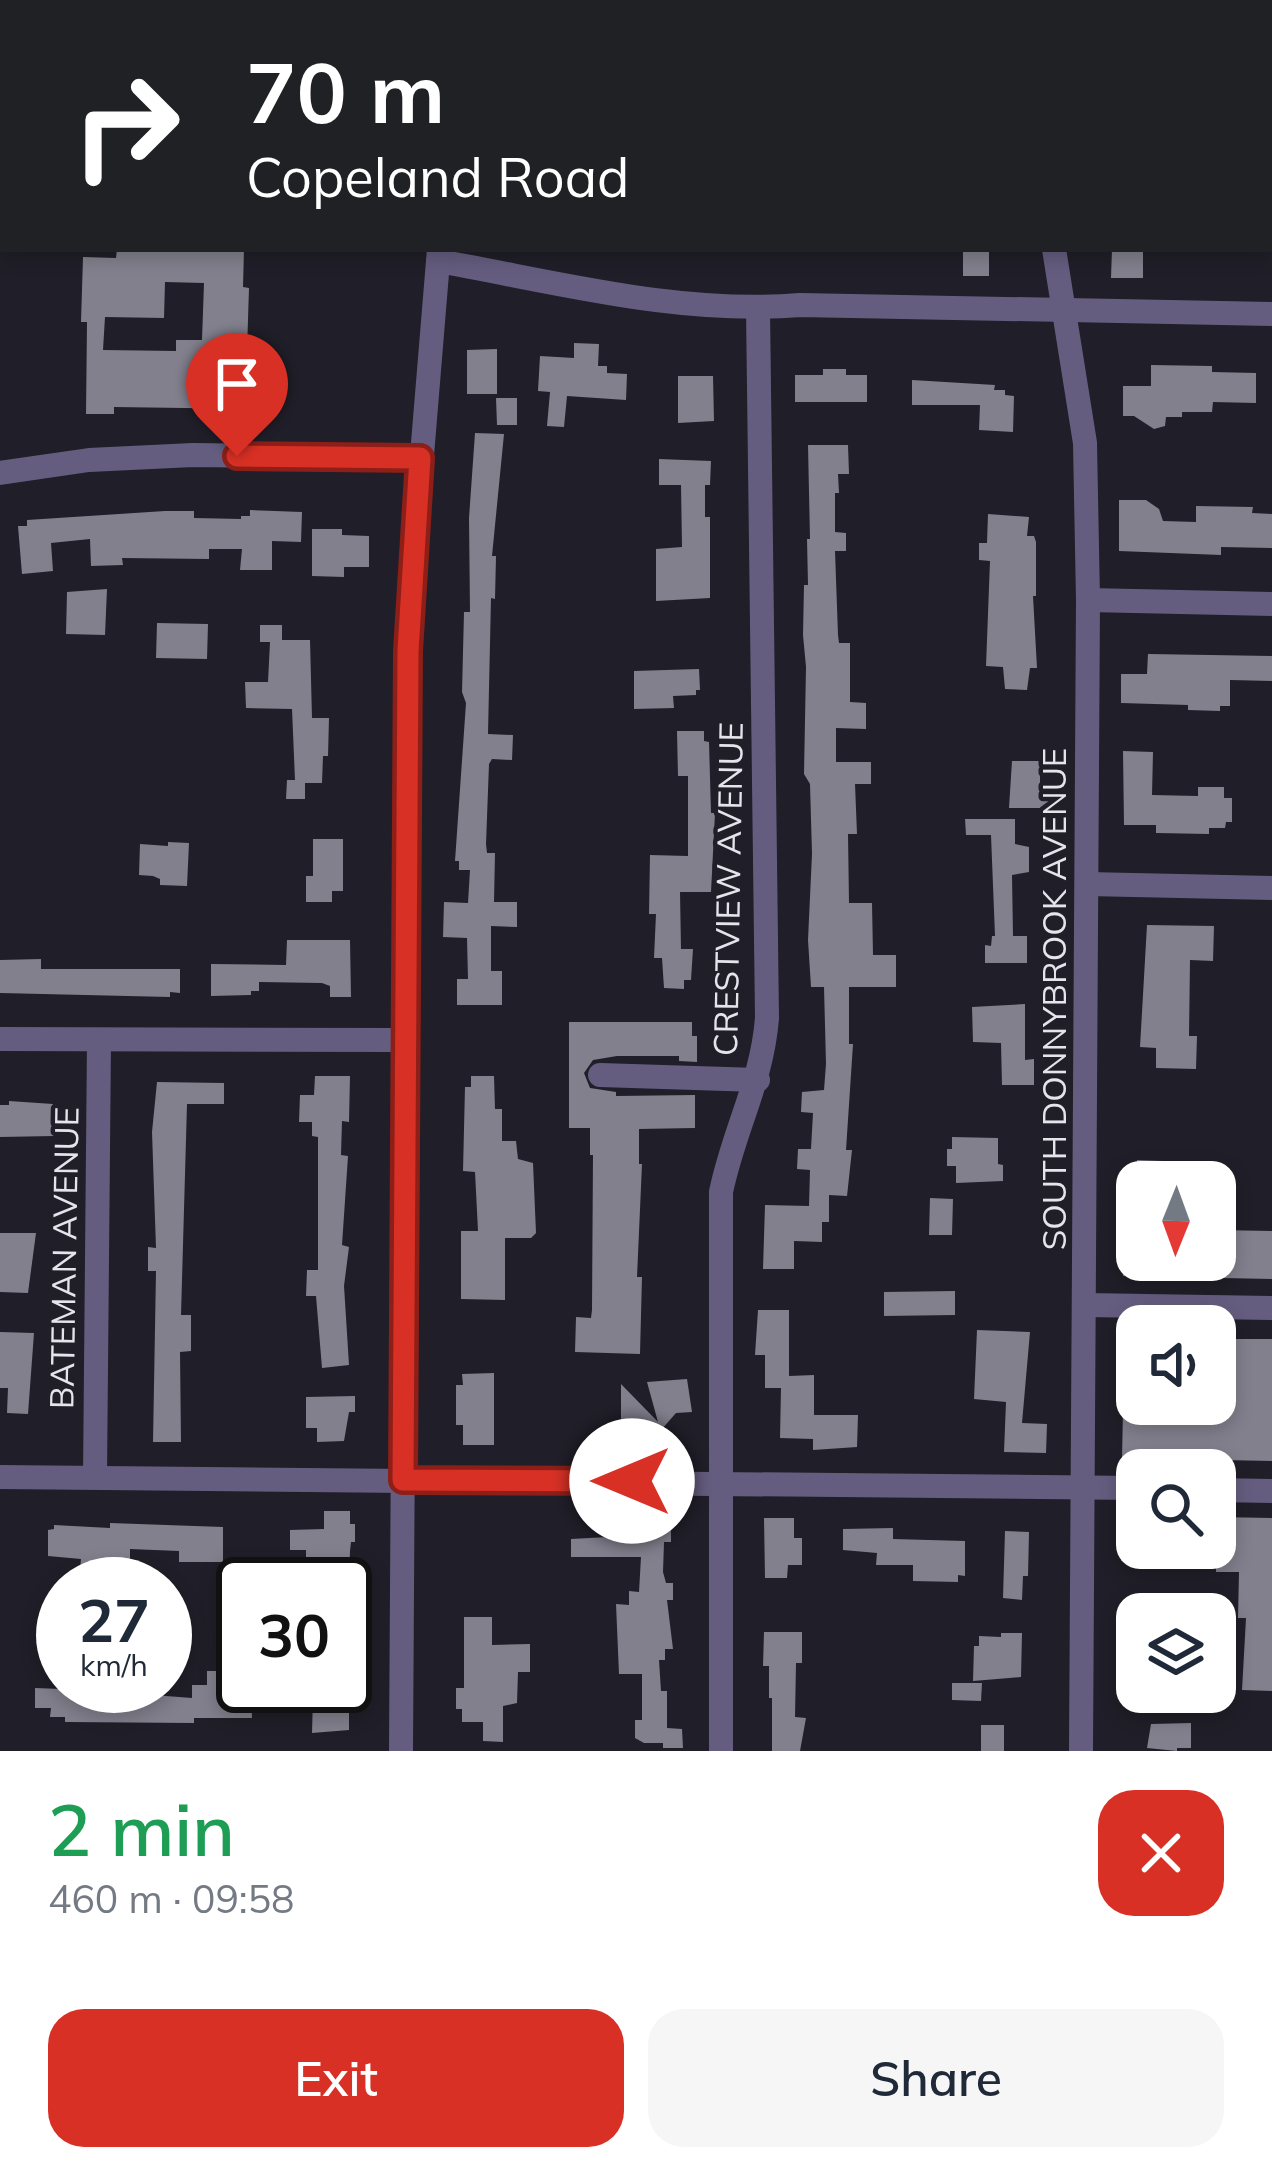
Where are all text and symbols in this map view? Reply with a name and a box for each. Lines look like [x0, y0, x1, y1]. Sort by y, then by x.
text: 70 m [246, 39, 445, 144]
icon: right [48, 48, 204, 204]
text: Copeland Road [246, 143, 629, 211]
pin [186, 333, 288, 456]
icon: arrive [204, 351, 270, 417]
street label: CRESTVIEW AVENUE [704, 722, 751, 1056]
street label: SOUTH DONNYBROOK AVENUE [1033, 748, 1074, 1250]
street label: BATEMAN AVENUE [40, 1107, 87, 1409]
north arrow [1116, 1161, 1236, 1281]
map controls [1116, 1161, 1236, 1713]
button: sound [1116, 1305, 1236, 1425]
position arrow [569, 1418, 695, 1544]
button: search [1116, 1449, 1236, 1569]
speed limit sign: 30 [216, 1557, 372, 1713]
text: 27 [78, 1582, 150, 1657]
button: layers [1116, 1593, 1236, 1713]
text: km/h [80, 1646, 148, 1684]
text: 2 min [48, 1784, 235, 1874]
button: close [1098, 1790, 1224, 1916]
text: 460 m · 09:58 [48, 1874, 294, 1923]
button: Exit [48, 2009, 624, 2147]
button: Share [648, 2009, 1224, 2147]

